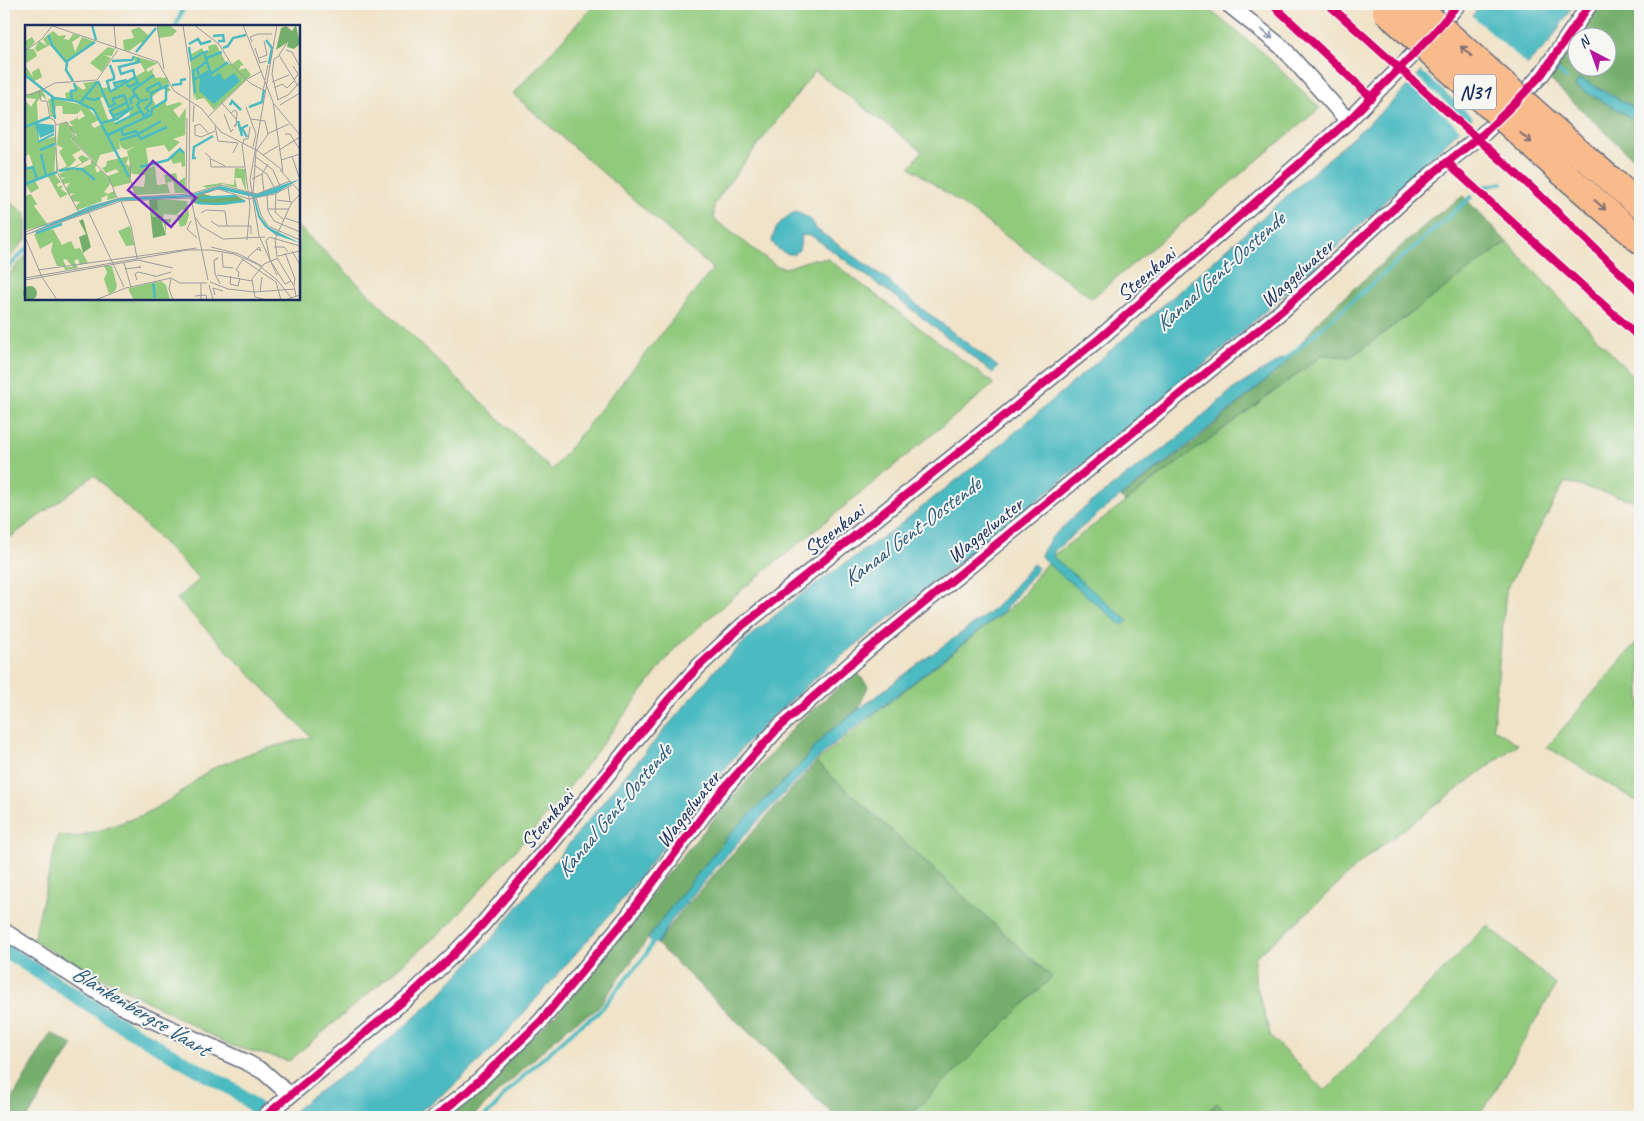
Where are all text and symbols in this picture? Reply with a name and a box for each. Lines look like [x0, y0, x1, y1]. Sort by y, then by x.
inset map [25, 25, 300, 300]
one-way arrow [1260, 28, 1273, 39]
north arrow [1566, 28, 1616, 78]
text: N [1575, 32, 1594, 52]
one-way arrow [1460, 45, 1473, 57]
road number: N31 [1454, 74, 1496, 110]
one-way arrow [1519, 133, 1532, 144]
one-way arrow [1594, 199, 1607, 210]
water label: Kanaal Gent-Oostende [1149, 204, 1293, 337]
street label: Waggelwater [1255, 232, 1340, 313]
street label: Steenkaai [1111, 239, 1183, 307]
water label: Kanaal Gent-Oostende [837, 469, 988, 593]
street label: Waggelwater [942, 491, 1029, 569]
street label: Steenkaai [798, 496, 872, 562]
water label: Kanaal Gent-Oostende [550, 736, 679, 883]
street label: Waggelwater [650, 764, 727, 853]
street label: Steenkaai [515, 781, 581, 854]
water label: Blankenbergse Vaart [67, 959, 218, 1065]

